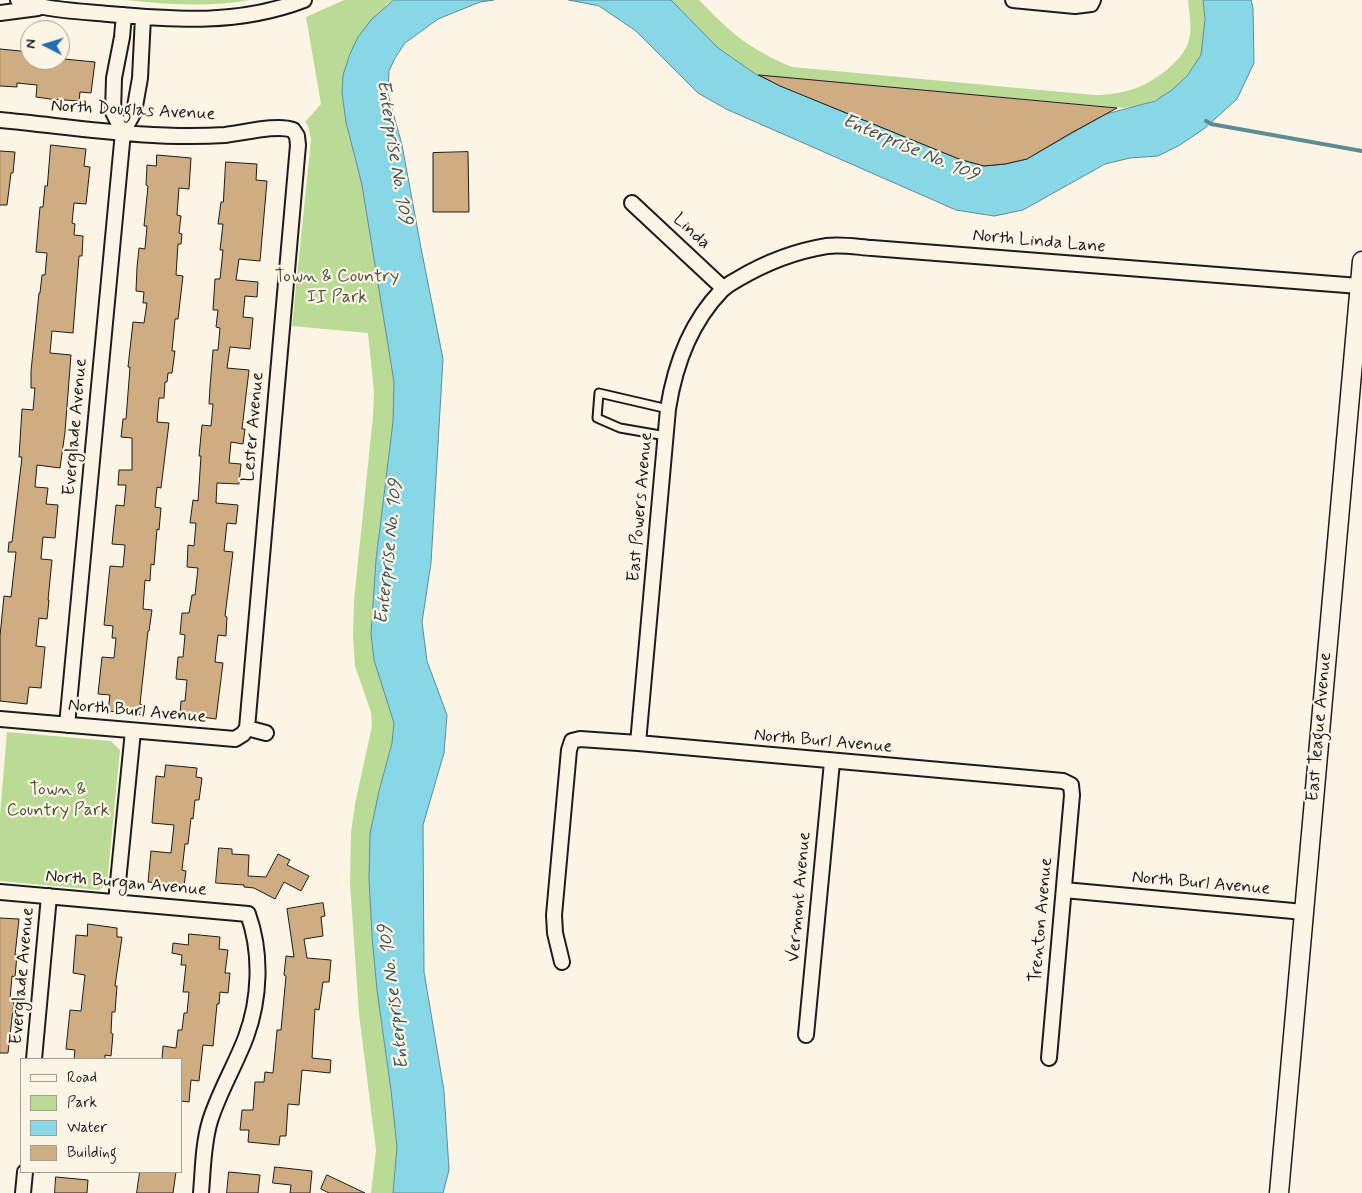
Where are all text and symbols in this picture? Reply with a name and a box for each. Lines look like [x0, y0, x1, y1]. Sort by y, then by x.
north arrow [20, 20, 70, 70]
text: N [22, 38, 40, 49]
water label: Enterprise No. 109 [370, 78, 416, 226]
street label: North Douglas Avenue [50, 96, 216, 126]
water label: Enterprise No. 109 [838, 110, 982, 188]
street label: Linda [668, 209, 714, 255]
street label: North Linda Lane [972, 225, 1106, 259]
park label: Town & Country II Park [275, 266, 399, 308]
street label: Everglade Avenue [59, 357, 93, 497]
street label: Lester Avenue [238, 371, 270, 483]
street label: East Powers Avenue [624, 431, 658, 583]
water label: Enterprise No. 109 [371, 478, 409, 626]
street label: East Teague Avenue [1303, 651, 1337, 803]
street label: North Burl Avenue [67, 695, 207, 729]
street label: North Burl Avenue [753, 725, 893, 759]
park label: Town & Country Park [7, 779, 109, 822]
street label: Vermont Avenue [784, 831, 816, 963]
street label: Trenton Avenue [1026, 857, 1058, 983]
street label: North Burgan Avenue [44, 866, 208, 902]
street label: North Burl Avenue [1131, 867, 1271, 901]
street label: Everglade Avenue [6, 906, 40, 1046]
water label: Enterprise No. 109 [375, 923, 415, 1071]
legend [20, 1058, 182, 1173]
text: Road [67, 1068, 97, 1088]
text: Park [67, 1093, 97, 1113]
text: Water [67, 1118, 107, 1138]
text: Building [67, 1143, 117, 1163]

